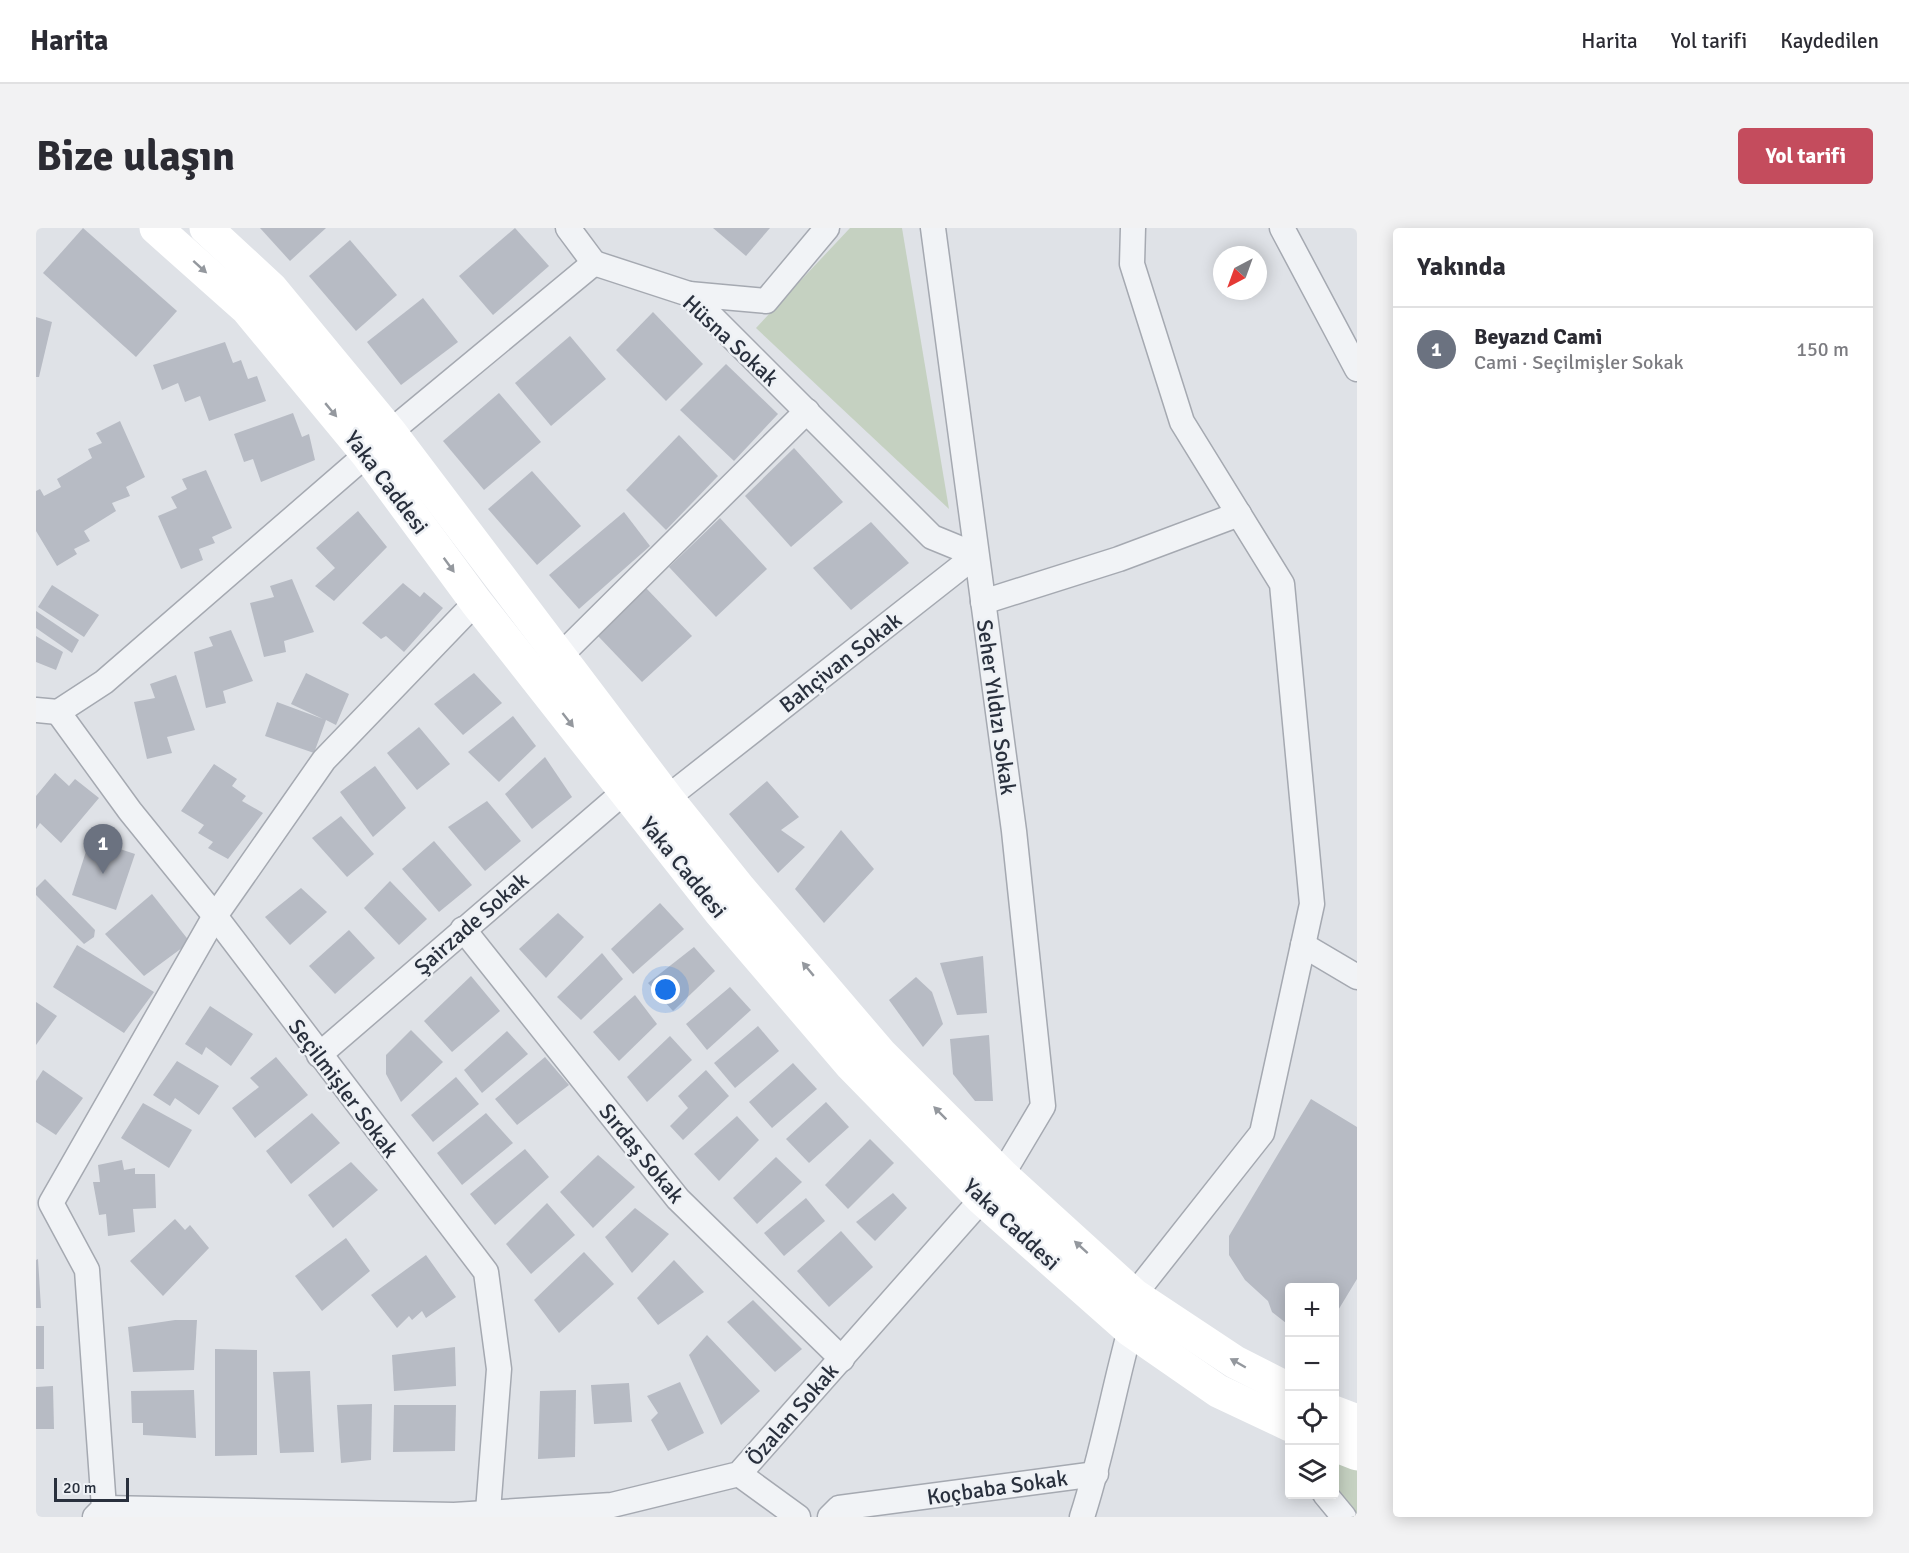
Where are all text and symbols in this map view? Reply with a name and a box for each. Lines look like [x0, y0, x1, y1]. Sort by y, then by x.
text: Harita [30, 24, 108, 58]
text: Harita [1581, 28, 1638, 54]
text: Yol tarifi [1671, 28, 1747, 54]
text: Kaydedilen [1780, 28, 1879, 54]
button: Yol tarifi [1738, 128, 1873, 184]
text: Bize ulaşın [36, 131, 235, 182]
north arrow [1213, 246, 1267, 300]
text: Yakında [1417, 251, 1506, 283]
one-way arrow [192, 260, 207, 273]
street label: Hüsna Sokak [677, 289, 784, 392]
text: Beyazıd Cami [1474, 323, 1602, 350]
text: 1 [1431, 337, 1442, 362]
text: 150 m [1796, 337, 1849, 362]
text: Cami · Seçilmişler Sokak [1474, 350, 1684, 375]
one-way arrow [324, 402, 337, 417]
street label: Yaka Caddesi [339, 425, 434, 539]
one-way arrow [443, 558, 455, 573]
street label: Bahçivan Sokak [774, 606, 907, 718]
street label: Seher Yıldızı Sokak [971, 618, 1022, 797]
one-way arrow [562, 712, 574, 728]
street label: Yaka Caddesi [635, 811, 733, 923]
pin: 1 [84, 824, 122, 874]
street label: Şairzade Sokak [409, 866, 534, 980]
one-way arrow [802, 961, 815, 977]
your location [651, 975, 680, 1004]
street label: Seçilmişler Sokak [283, 1014, 404, 1163]
street label: Sırdaş Sokak [593, 1098, 690, 1209]
one-way arrow [933, 1107, 947, 1121]
street label: Yaka Caddesi [958, 1173, 1066, 1276]
one-way arrow [1074, 1240, 1089, 1254]
map controls [1285, 1283, 1339, 1499]
button: + [1285, 1283, 1339, 1337]
button: − [1285, 1337, 1339, 1391]
one-way arrow [1230, 1357, 1246, 1368]
street label: Özalan Sokak [741, 1358, 844, 1471]
button: locate [1285, 1391, 1339, 1445]
button: layers [1285, 1445, 1339, 1499]
street label: Koçbaba Sokak [925, 1464, 1069, 1511]
scale bar [54, 1475, 129, 1502]
text: 20 m [63, 1478, 97, 1498]

